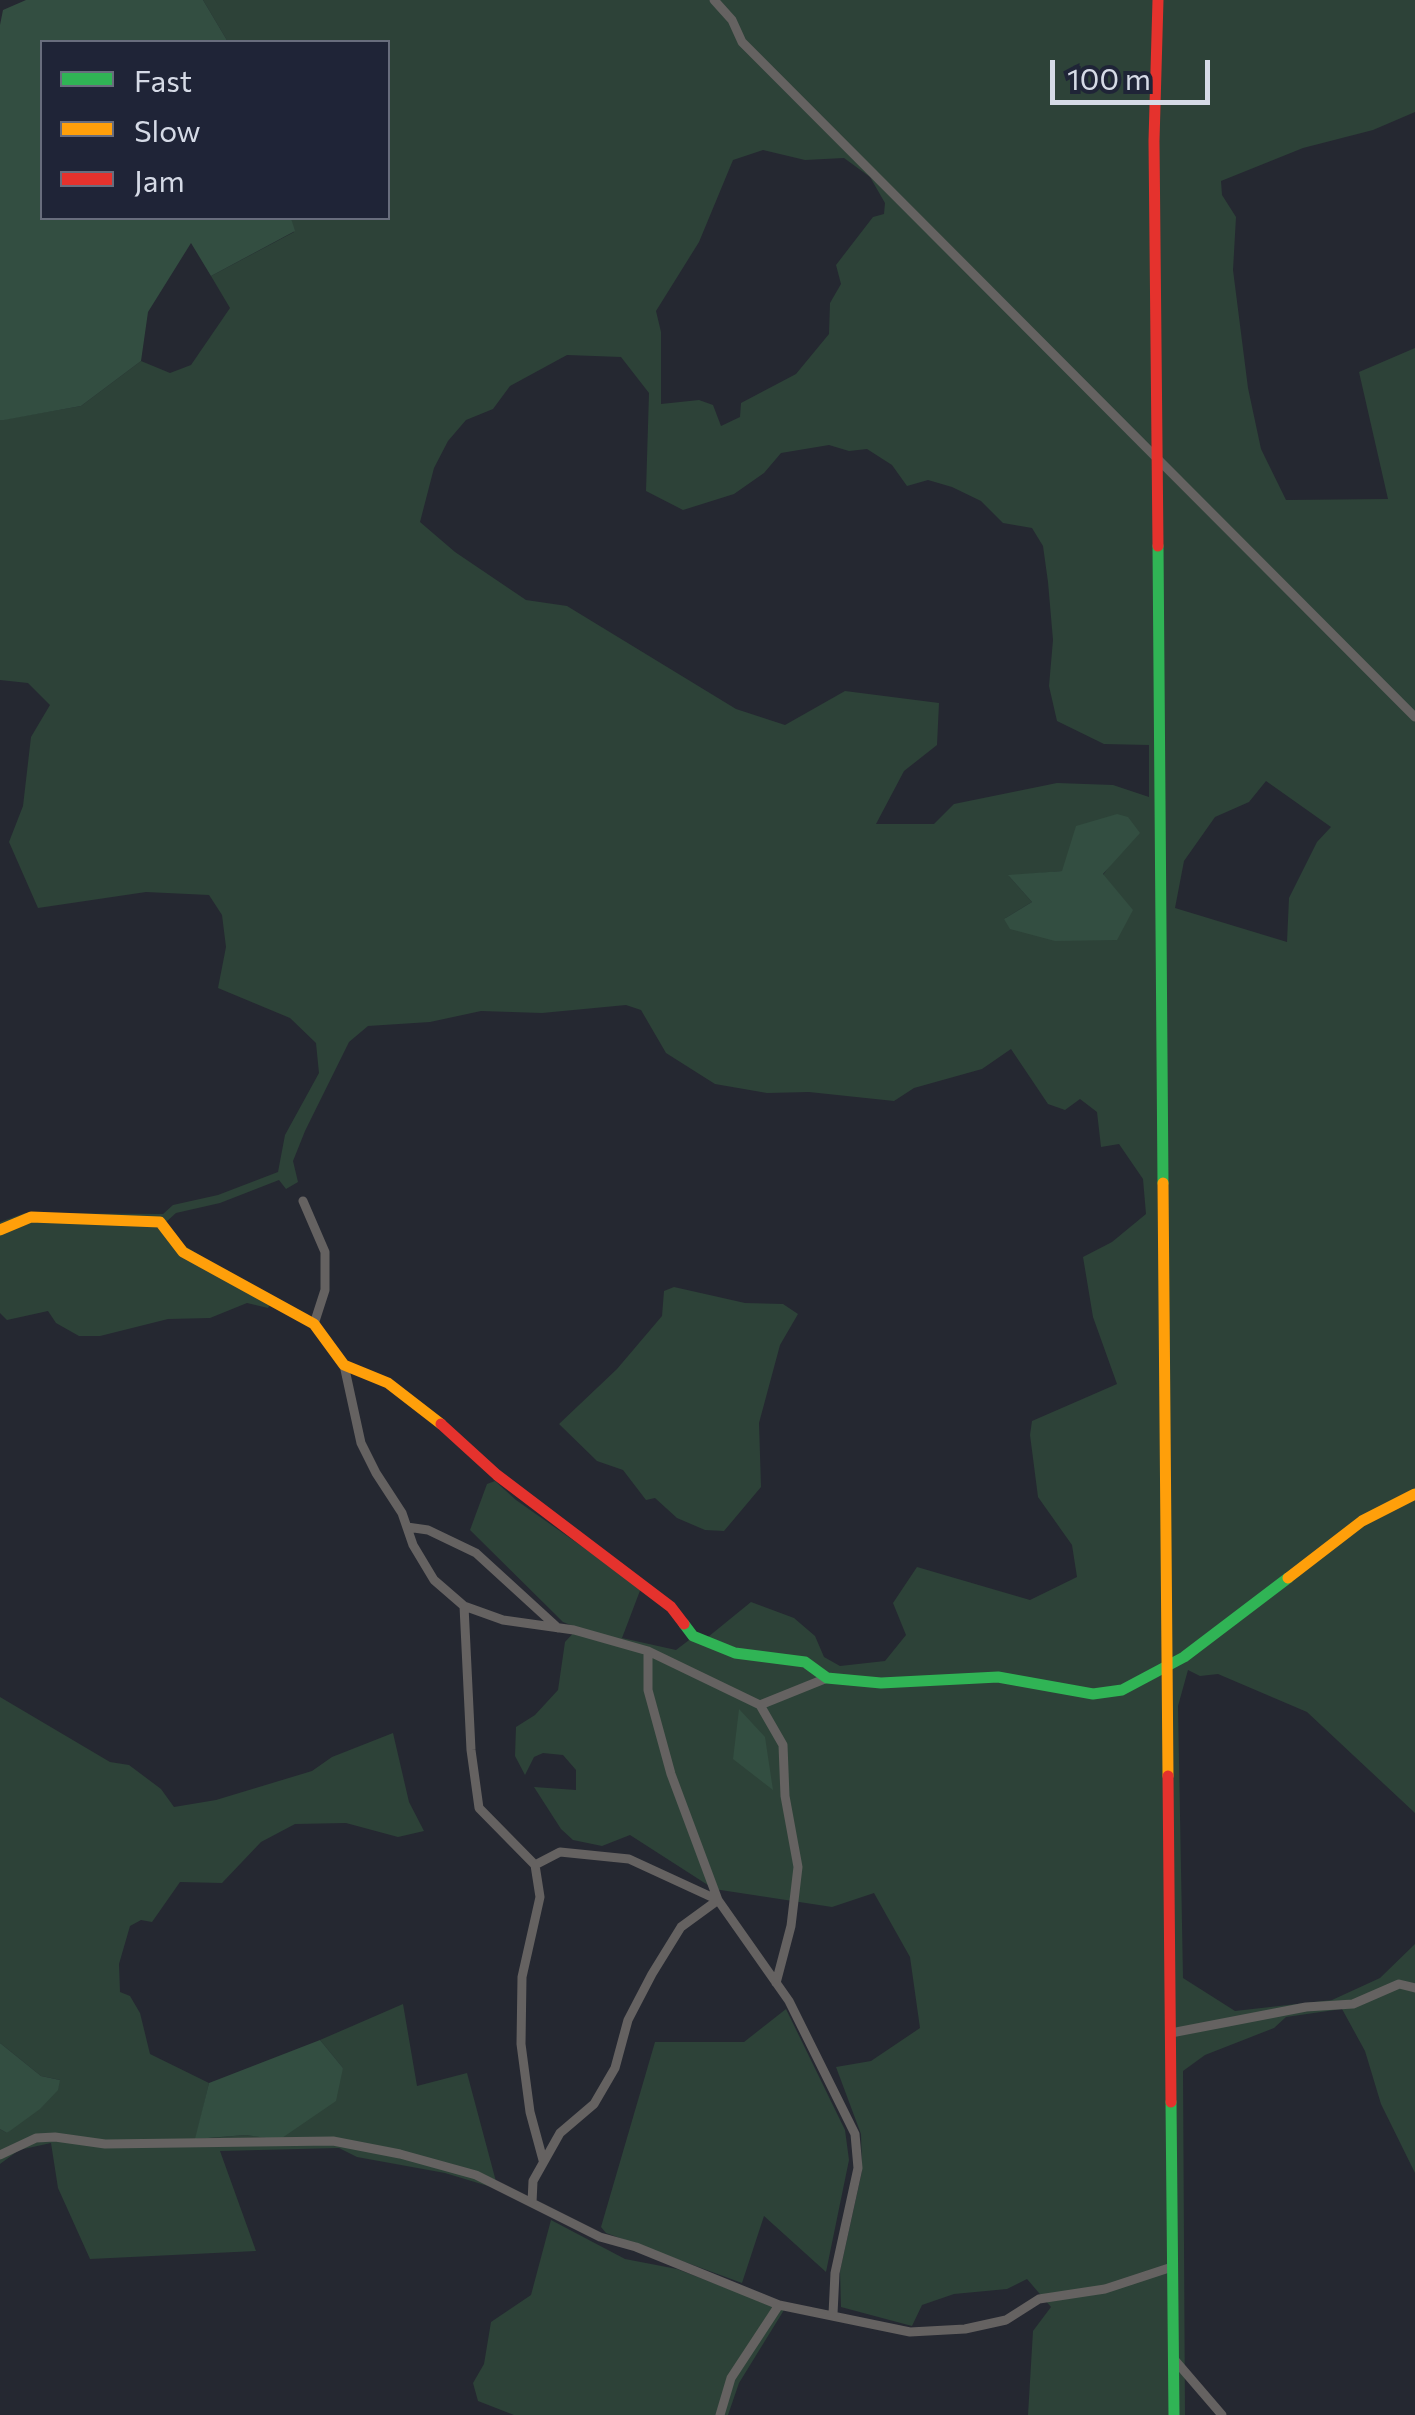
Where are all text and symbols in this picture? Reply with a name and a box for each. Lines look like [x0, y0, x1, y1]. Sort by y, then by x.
legend [40, 40, 390, 220]
scale bar [1055, 40, 1215, 102]
text: 100 m [1067, 59, 1151, 96]
text: Fast [134, 61, 192, 98]
text: Slow [134, 111, 201, 148]
text: Jam [134, 161, 185, 198]

